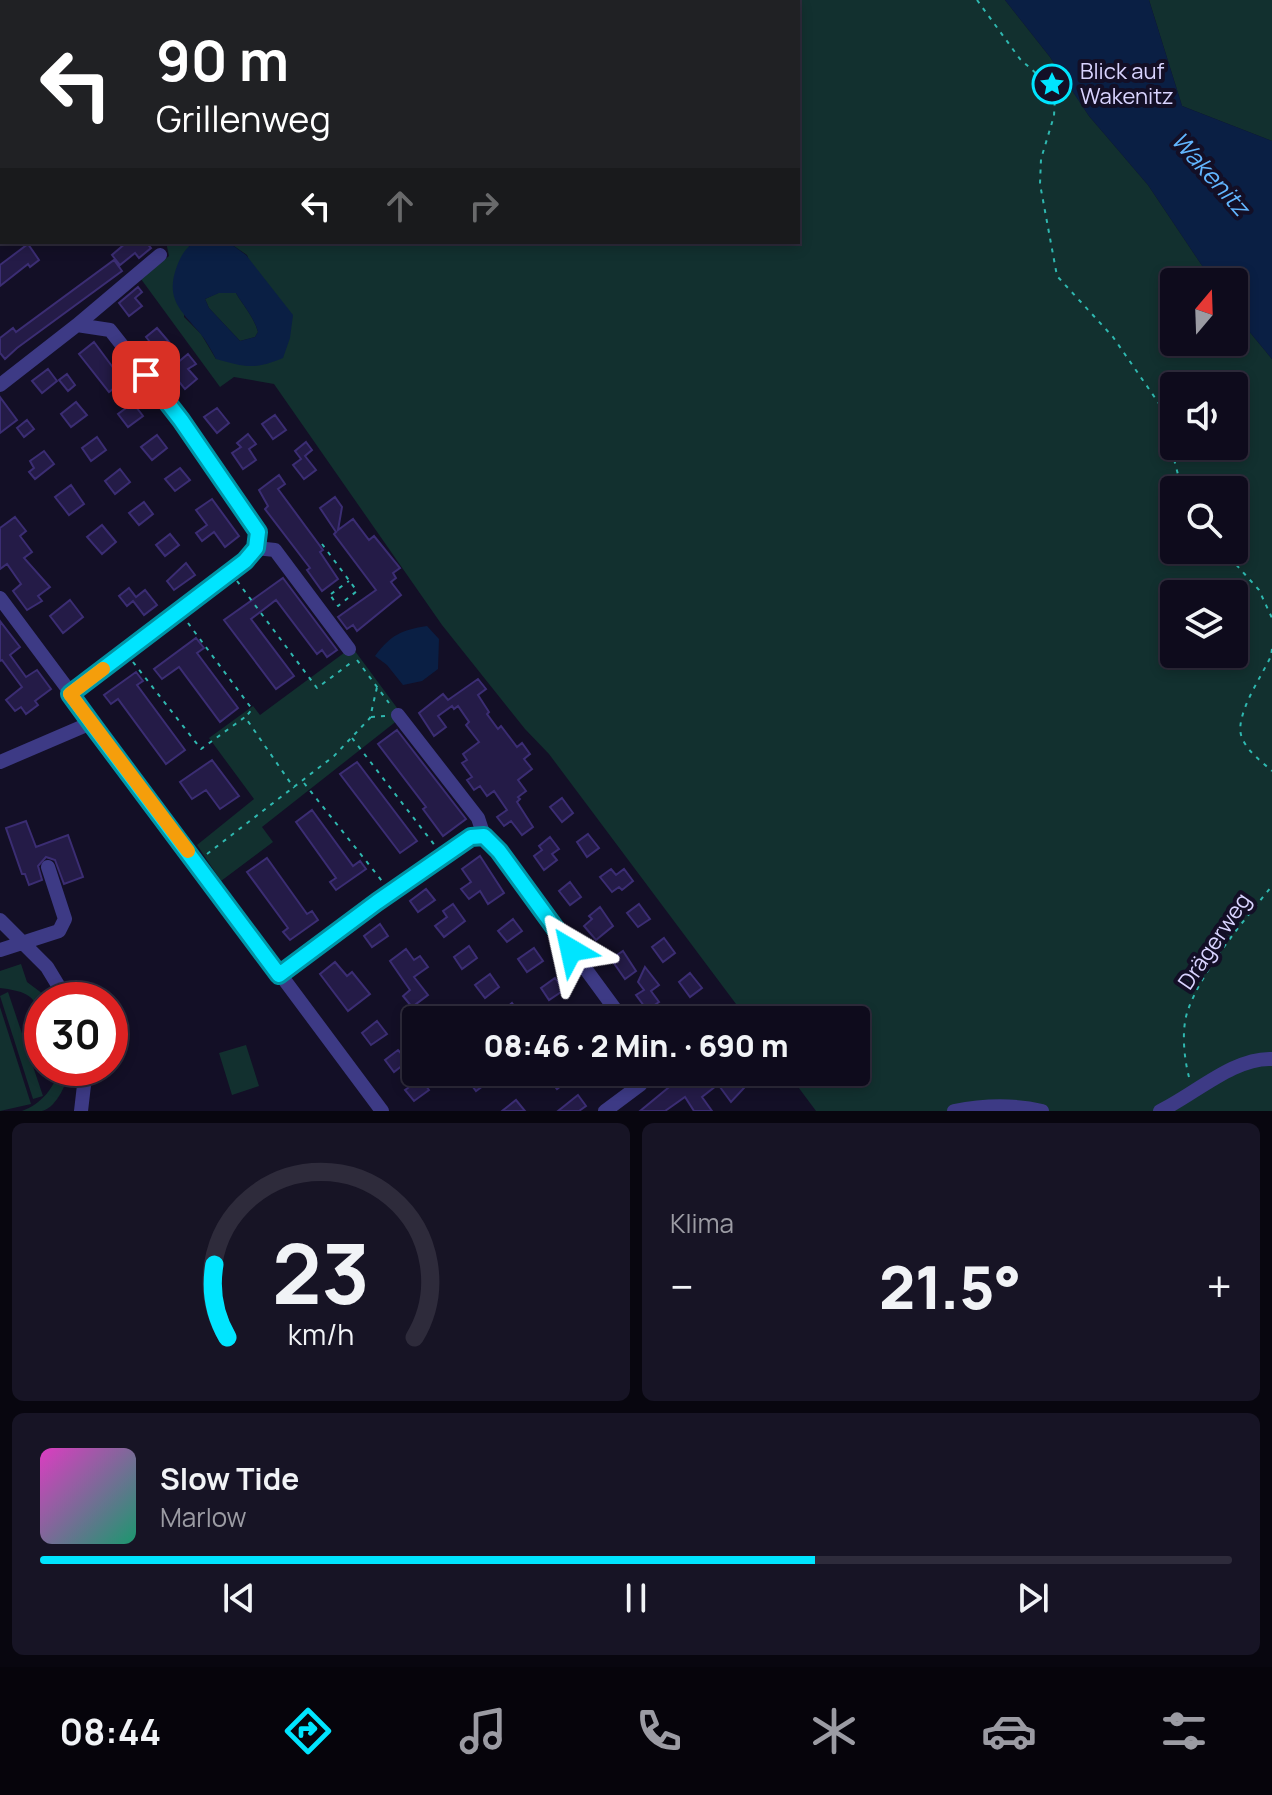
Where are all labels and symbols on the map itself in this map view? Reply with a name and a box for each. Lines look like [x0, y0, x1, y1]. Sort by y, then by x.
place label: Blick auf Wakenitz [1080, 56, 1174, 111]
place icon: Blick auf Wakenitz [1031, 63, 1073, 105]
water label: Wakenitz [1165, 124, 1259, 224]
north arrow [1160, 268, 1248, 356]
pin [112, 341, 180, 409]
street label: Drägerweg [1171, 887, 1257, 995]
position arrow [529, 908, 613, 992]
speed limit sign: 30 [24, 982, 128, 1086]

